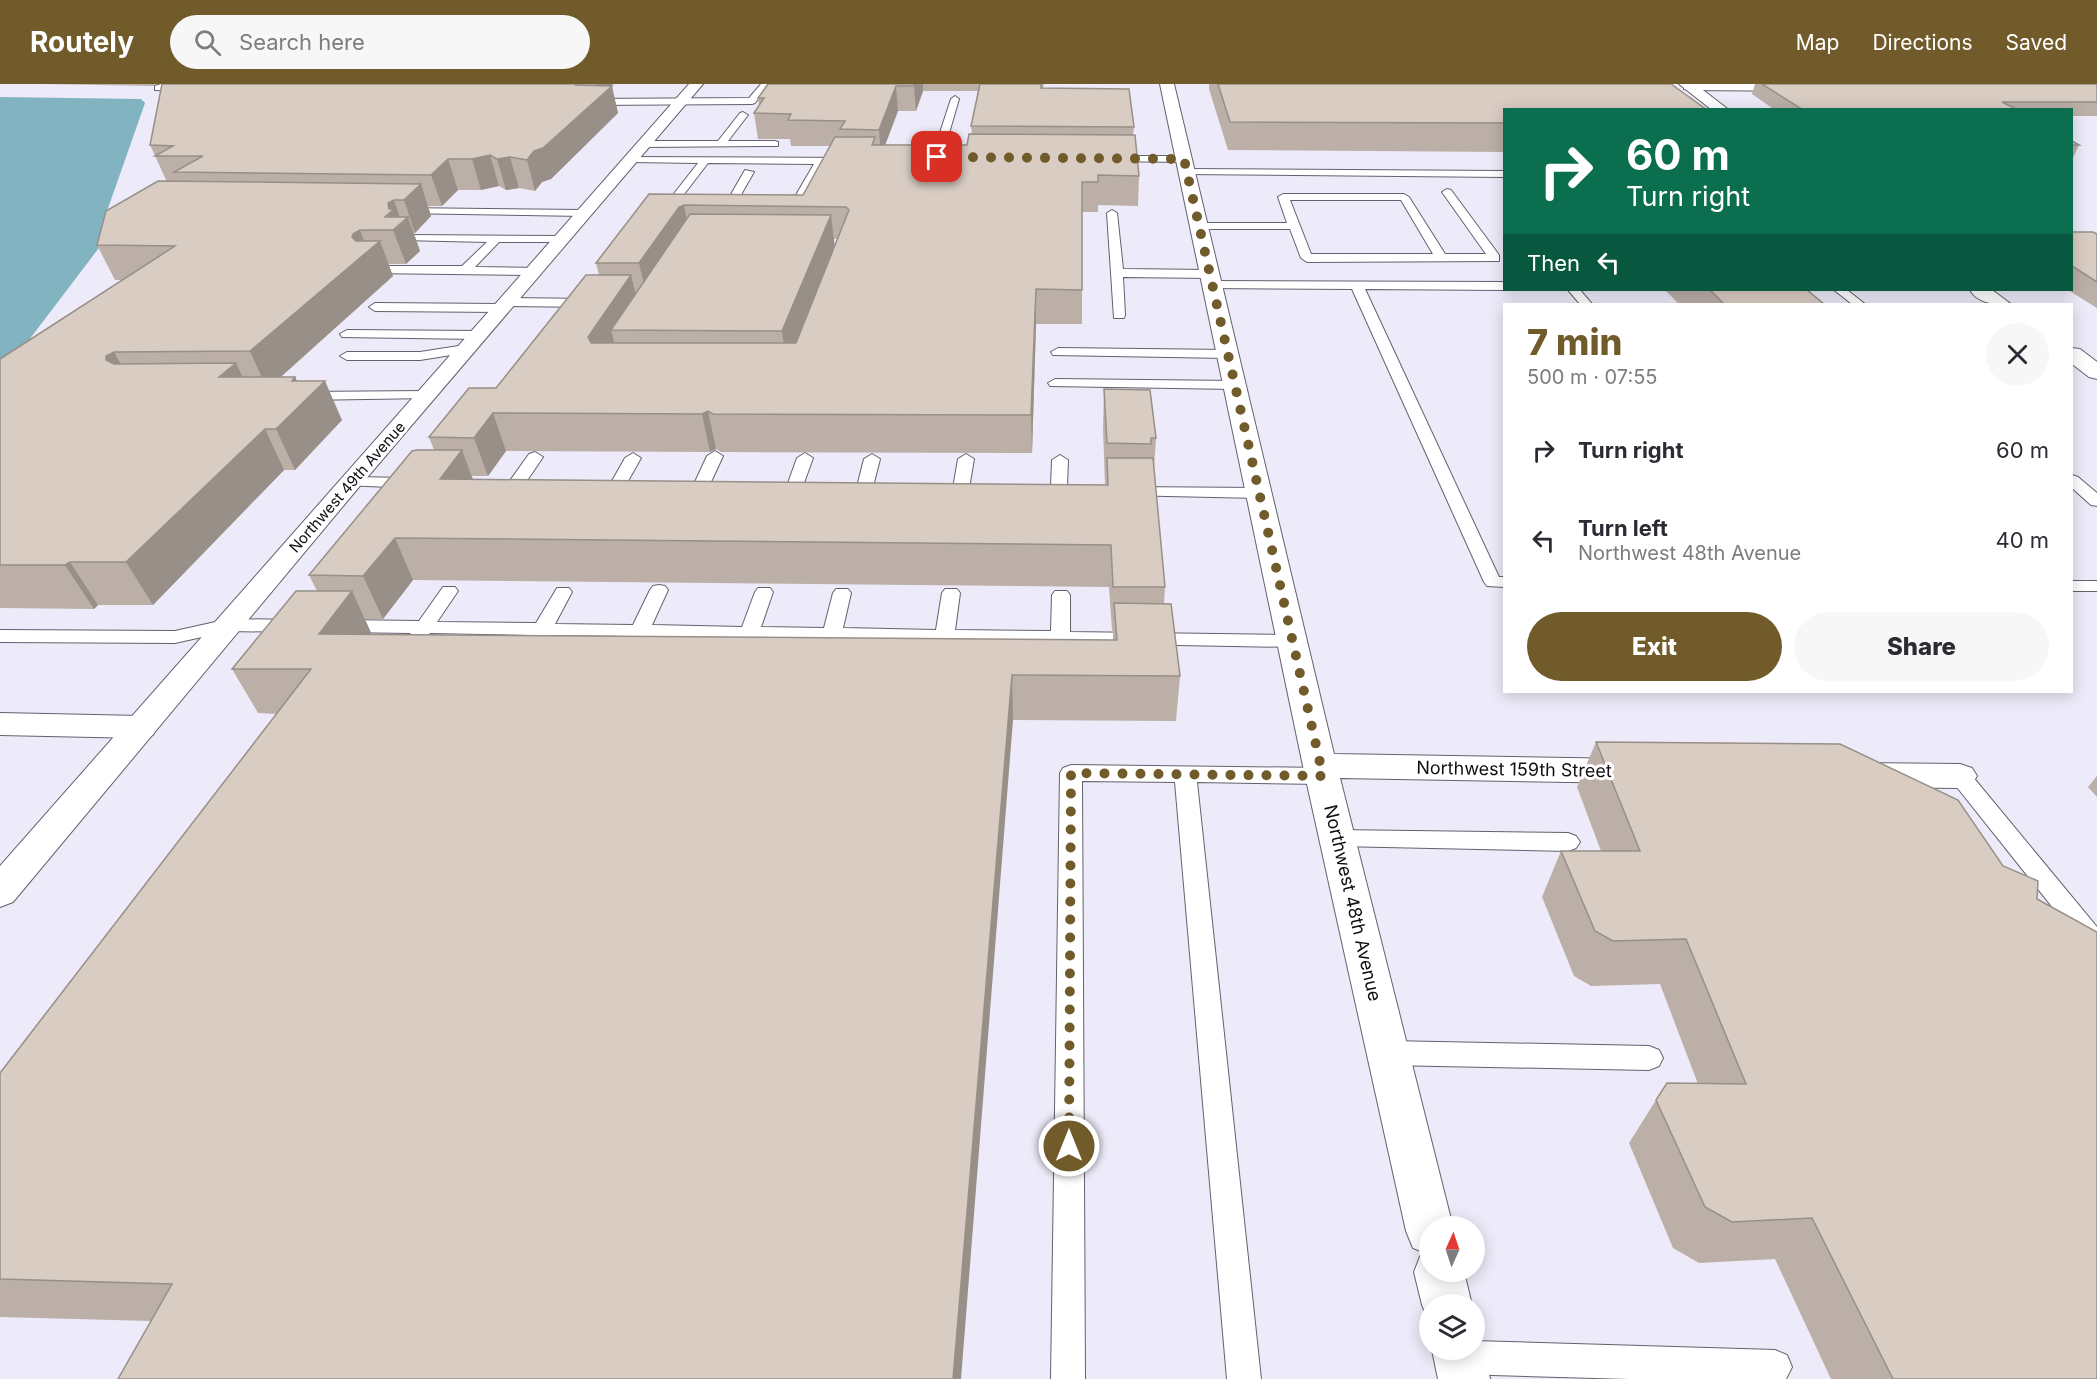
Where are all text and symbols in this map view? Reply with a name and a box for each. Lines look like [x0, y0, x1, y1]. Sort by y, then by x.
search box [170, 15, 590, 69]
text: Routely [30, 25, 134, 59]
icon: search [191, 26, 224, 59]
text: Search here [239, 29, 365, 55]
text: Map [1796, 30, 1839, 55]
text: Directions [1872, 30, 1973, 55]
text: Saved [2006, 30, 2067, 55]
text: 60 m [1626, 129, 1730, 180]
pin [911, 131, 962, 182]
icon: right [1527, 132, 1605, 210]
icon: arrive [920, 140, 953, 173]
text: Turn right [1626, 180, 1750, 213]
icon: left [1592, 246, 1625, 279]
text: Then [1527, 250, 1580, 276]
text: 7 min [1527, 320, 1622, 364]
button: close [1986, 323, 2049, 386]
text: 500 m · 07:55 [1527, 365, 1658, 389]
street label: Northwest 49th Avenue [285, 418, 409, 556]
icon: right [1527, 434, 1560, 467]
text: Turn right [1578, 437, 1684, 463]
text: 60 m [1996, 437, 2049, 463]
text: Turn left [1578, 515, 1668, 541]
icon: left [1527, 524, 1560, 557]
text: 40 m [1995, 527, 2049, 553]
text: Northwest 48th Avenue [1578, 541, 1801, 565]
button: Exit [1527, 612, 1782, 681]
button: Share [1794, 612, 2049, 681]
street label: Northwest 159th Street [1416, 757, 1612, 781]
street label: Northwest 48th Avenue [1320, 803, 1386, 1003]
position arrow [1037, 1114, 1101, 1178]
north arrow [1419, 1216, 1485, 1282]
map controls [1419, 1216, 1485, 1360]
button: layers [1419, 1294, 1485, 1360]

